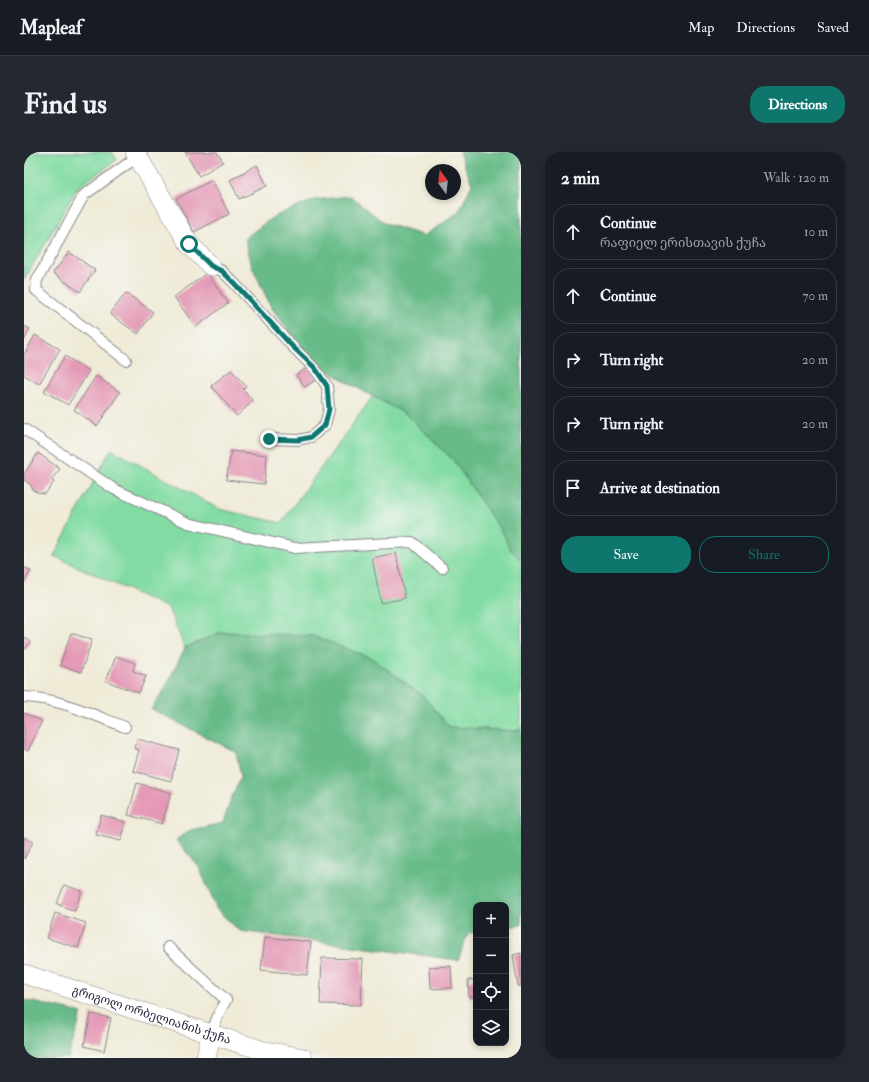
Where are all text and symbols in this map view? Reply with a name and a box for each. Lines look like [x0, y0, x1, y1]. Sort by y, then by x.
text: Mapleaf [20, 16, 82, 40]
text: Map [688, 19, 714, 36]
text: Directions [736, 19, 795, 36]
text: Saved [817, 19, 849, 36]
button: Directions [750, 86, 845, 123]
text: Find us [24, 87, 107, 122]
north arrow [425, 164, 461, 200]
text: 2 min [561, 168, 600, 189]
text: Walk · 120 m [763, 170, 829, 186]
text: Continue [600, 214, 656, 233]
icon: ahead [562, 221, 584, 243]
text: 10 m [804, 224, 828, 240]
route start [180, 235, 198, 253]
text: რაფიელ ერისთავის ქუჩა [600, 235, 766, 251]
icon: ahead [562, 285, 584, 307]
text: Continue [600, 287, 656, 306]
text: 70 m [803, 288, 828, 304]
icon: right [562, 349, 584, 371]
text: Turn right [600, 351, 663, 370]
text: 20 m [802, 352, 828, 368]
icon: right [562, 413, 584, 435]
text: Turn right [600, 415, 663, 434]
text: 20 m [802, 416, 828, 432]
route end [260, 430, 278, 448]
icon: arrive [562, 477, 584, 499]
text: Arrive at destination [600, 479, 720, 498]
button: Save [561, 536, 691, 573]
button: Share [699, 536, 829, 573]
map controls [473, 902, 509, 1046]
button: + [473, 902, 509, 938]
button: − [473, 938, 509, 974]
button: locate [473, 974, 509, 1010]
street label: გრიგოლ ორბელიანის ქუჩა [70, 982, 233, 1047]
button: layers [473, 1010, 509, 1046]

